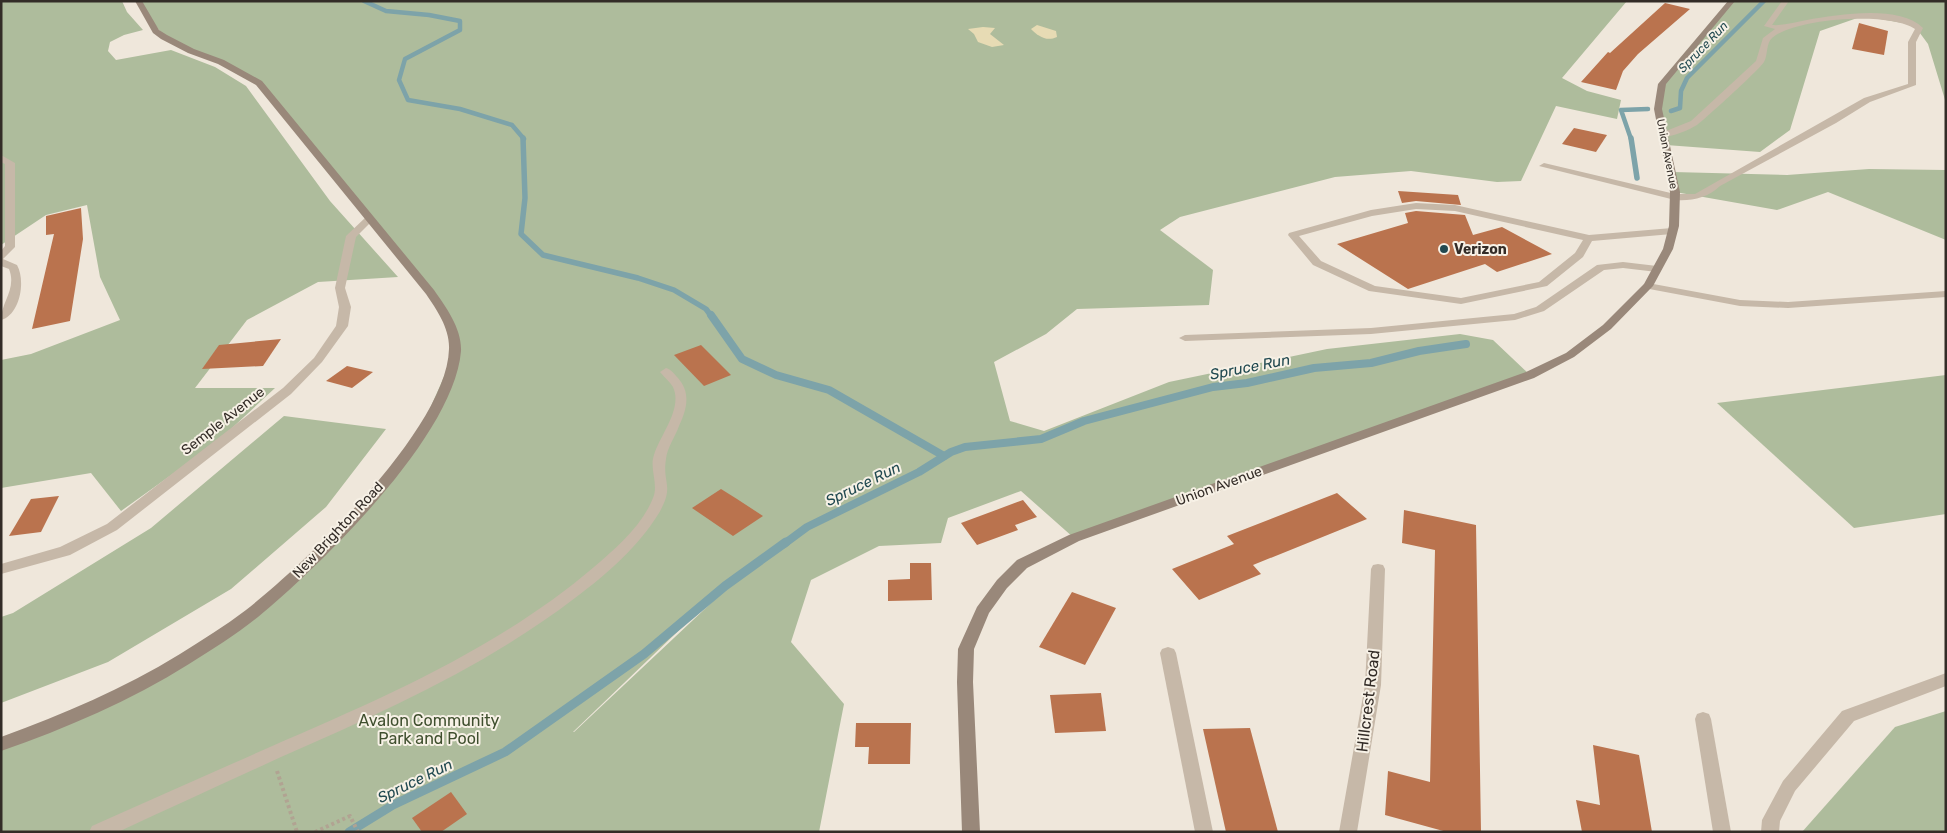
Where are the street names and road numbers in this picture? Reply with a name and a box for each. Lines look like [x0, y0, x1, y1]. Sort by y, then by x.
street label: Union Avenue [1654, 118, 1680, 190]
street label: Semple Avenue [178, 383, 268, 459]
street label: Union Avenue [1174, 463, 1264, 509]
street label: New Brighton Road [289, 478, 387, 582]
street label: Hillcrest Road [1352, 649, 1384, 753]

